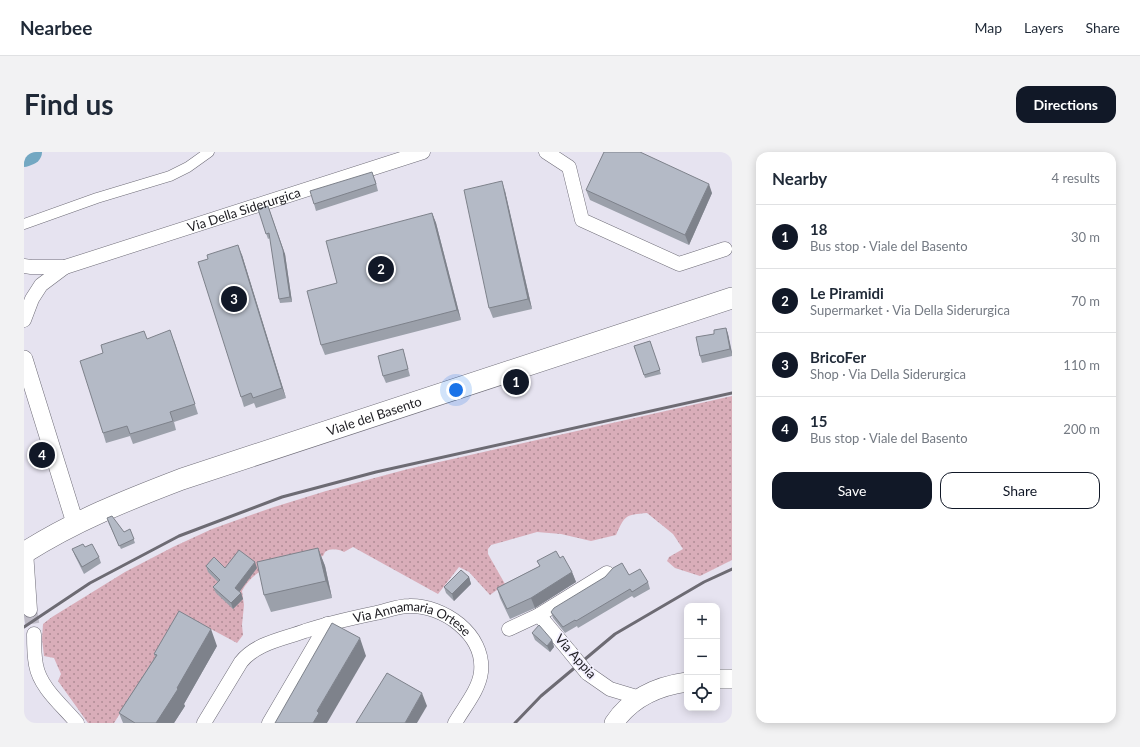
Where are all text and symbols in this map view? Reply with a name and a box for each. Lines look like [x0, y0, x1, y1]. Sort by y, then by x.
text: Nearbee [20, 16, 92, 39]
text: Map [974, 19, 1002, 36]
text: Layers [1024, 19, 1064, 36]
text: Share [1086, 19, 1120, 36]
button: Directions [1016, 86, 1116, 123]
text: Find us [24, 87, 114, 121]
text: Nearby [772, 168, 827, 189]
text: 4 results [1052, 170, 1100, 186]
street label: Via Della Siderurgica [185, 184, 302, 235]
text: 18 [810, 220, 827, 238]
text: 1 [781, 229, 789, 245]
text: 30 m [1071, 229, 1100, 245]
text: Bus stop · Viale del Basento [810, 238, 968, 254]
pin: 2 [368, 254, 394, 284]
pin: 3 [221, 284, 247, 314]
text: Le Piramidi [810, 284, 884, 302]
text: 2 [781, 293, 789, 309]
text: 70 m [1071, 293, 1100, 309]
text: Supermarket · Via Della Siderurgica [810, 302, 1010, 318]
text: BricoFer [810, 348, 866, 366]
text: 3 [781, 357, 789, 373]
text: 110 m [1063, 357, 1100, 373]
text: Shop · Via Della Siderurgica [810, 366, 966, 382]
pin: 1 [503, 367, 529, 397]
your location [446, 380, 466, 400]
street label: Viale del Basento [325, 393, 423, 439]
text: 15 [810, 412, 827, 430]
text: 4 [781, 421, 789, 437]
text: 200 m [1063, 421, 1100, 437]
text: Bus stop · Viale del Basento [810, 430, 968, 446]
pin: 4 [29, 440, 55, 470]
button: Save [772, 472, 932, 509]
button: Share [940, 472, 1100, 509]
street label: Via Annamaria Ortese [351, 598, 475, 639]
map controls [684, 603, 720, 711]
button: + [684, 603, 720, 639]
street label: Via Appia [552, 631, 600, 681]
button: − [684, 639, 720, 675]
button: locate [684, 675, 720, 711]

